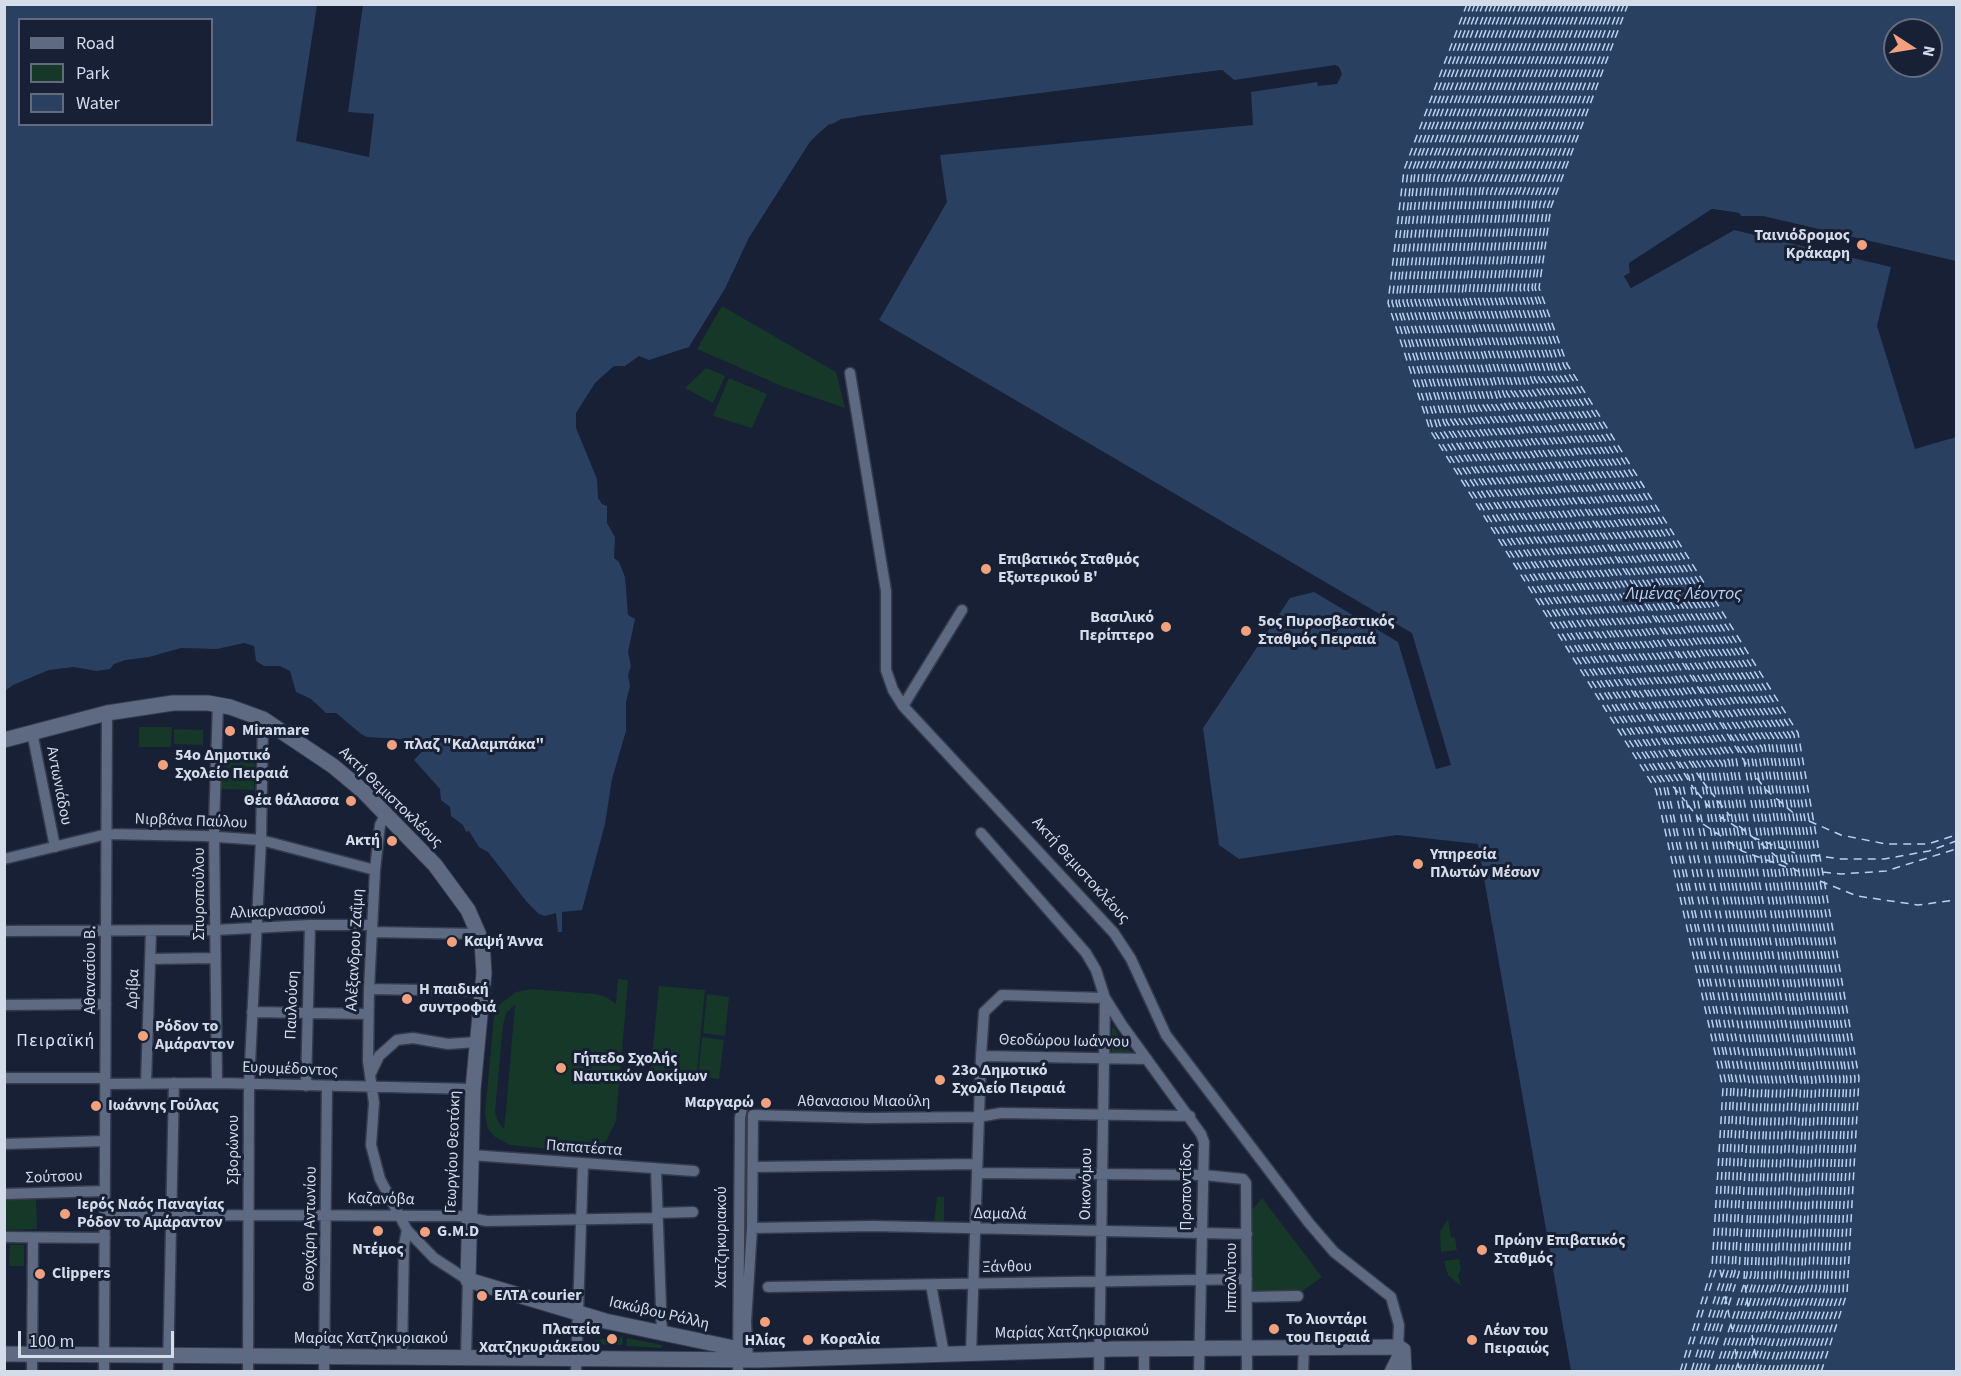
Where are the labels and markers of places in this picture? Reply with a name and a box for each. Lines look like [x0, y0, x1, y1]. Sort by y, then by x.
place label: Ταινιόδρομος Κράκαρη [1754, 226, 1850, 264]
marker: Ταινιόδρομος Κράκαρη [1855, 238, 1869, 252]
place label: Επιβατικός Σταθμός Εξωτερικού Β' [998, 550, 1139, 588]
marker: Επιβατικός Σταθμός Εξωτερικού Β' [979, 562, 993, 576]
place label: Βασιλικό Περίπτερο [1079, 608, 1154, 646]
place label: 5ος Πυροσβεστικός Σταθμός Πειραιά [1258, 612, 1395, 650]
marker: Βασιλικό Περίπτερο [1159, 620, 1173, 634]
marker: 5ος Πυροσβεστικός Σταθμός Πειραιά [1239, 624, 1253, 638]
place label: Miramare [242, 721, 310, 741]
marker: Miramare [223, 724, 237, 738]
place label: πλαζ "Καλαμπάκα" [404, 735, 544, 755]
marker: πλαζ "Καλαμπάκα" [385, 738, 399, 752]
place label: 54ο Δημοτικό Σχολείο Πειραιά [175, 746, 288, 784]
marker: 54ο Δημοτικό Σχολείο Πειραιά [156, 758, 170, 772]
place label: Θέα θάλασσα [244, 791, 339, 811]
marker: Θέα θάλασσα [344, 794, 358, 808]
place label: Ακτή [346, 831, 380, 851]
marker: Ακτή [385, 834, 399, 848]
place label: Υπηρεσία Πλωτών Μέσων [1430, 845, 1540, 883]
marker: Υπηρεσία Πλωτών Μέσων [1411, 857, 1425, 871]
place label: Καψή Άννα [464, 932, 543, 952]
marker: Καψή Άννα [445, 935, 459, 949]
place label: Η παιδική συντροφιά [419, 980, 496, 1018]
marker: Η παιδική συντροφιά [400, 992, 414, 1006]
place label: Ρόδον το Αμάραντον [155, 1017, 234, 1055]
marker: Ρόδον το Αμάραντον [136, 1029, 150, 1043]
place label: Γήπεδο Σχολής Ναυτικών Δοκίμων [573, 1049, 707, 1087]
marker: Γήπεδο Σχολής Ναυτικών Δοκίμων [554, 1061, 568, 1075]
place label: 23ο Δημοτικό Σχολείο Πειραιά [952, 1061, 1065, 1099]
marker: 23ο Δημοτικό Σχολείο Πειραιά [933, 1073, 947, 1087]
place label: Μαργαρώ [684, 1093, 754, 1113]
place label: Ιωάννης Γούλας [108, 1096, 219, 1116]
marker: Μαργαρώ [759, 1096, 773, 1110]
marker: Ιωάννης Γούλας [89, 1099, 103, 1113]
place label: Ιερός Ναός Παναγίας Ρόδον το Αμάραντον [77, 1195, 225, 1233]
marker: Ιερός Ναός Παναγίας Ρόδον το Αμάραντον [58, 1207, 72, 1221]
place label: G.M.D [437, 1222, 479, 1242]
marker: Ντέμος [371, 1224, 385, 1238]
marker: G.M.D [418, 1225, 432, 1239]
place label: Πρώην Επιβατικός Σταθμός [1494, 1231, 1625, 1269]
place label: Ντέμος [352, 1240, 404, 1260]
marker: Πρώην Επιβατικός Σταθμός [1475, 1243, 1489, 1257]
place label: Clippers [52, 1264, 110, 1284]
marker: Clippers [33, 1267, 47, 1281]
place label: ΕΛΤΑ courier [494, 1286, 582, 1306]
marker: ΕΛΤΑ courier [475, 1289, 489, 1303]
place label: Το λιοντάρι του Πειραιά [1286, 1310, 1370, 1348]
marker: Ηλίας [758, 1315, 772, 1329]
place label: Πλατεία Χατζηκυριάκειου [479, 1320, 600, 1358]
place label: Λέων του Πειραιώς [1484, 1321, 1549, 1359]
marker: Το λιοντάρι του Πειραιά [1267, 1322, 1281, 1336]
place label: Κοραλία [820, 1330, 880, 1350]
place label: Ηλίας [745, 1331, 785, 1351]
marker: Πλατεία Χατζηκυριάκειου [605, 1332, 619, 1346]
marker: Κοραλία [801, 1333, 815, 1347]
marker: Λέων του Πειραιώς [1465, 1333, 1479, 1347]

